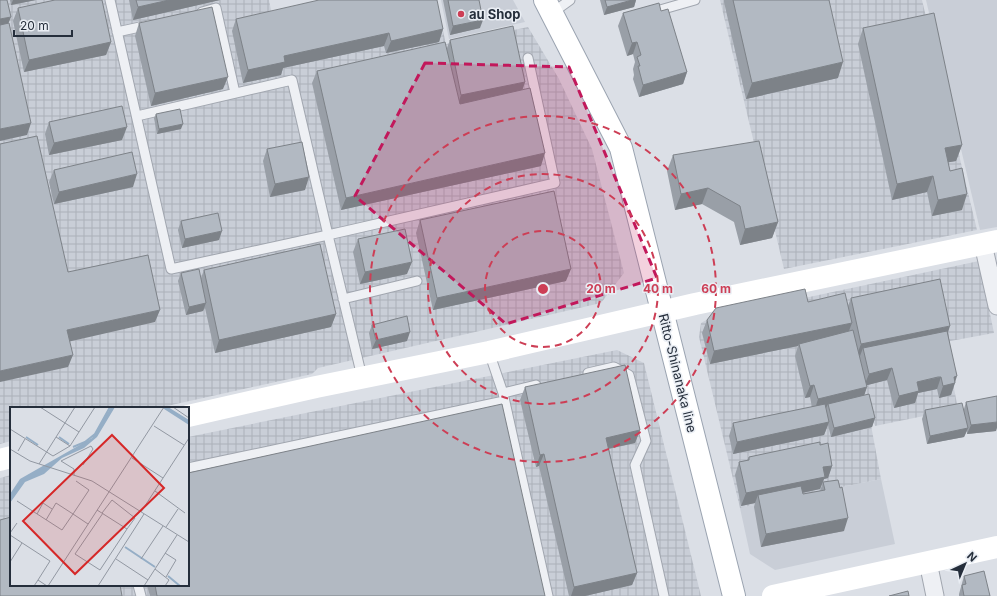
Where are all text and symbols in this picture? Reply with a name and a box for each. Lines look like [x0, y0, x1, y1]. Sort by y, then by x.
place label: au Shop [469, 6, 521, 22]
marker: au Shop [456, 9, 466, 19]
scale bar [14, 12, 72, 38]
text: 20 m [20, 18, 49, 33]
text: 20 m [586, 281, 616, 296]
text: 40 m [643, 281, 673, 296]
text: 60 m [701, 281, 731, 296]
centre of rings [536, 282, 550, 296]
street label: Ritto-Shinanaka line [655, 312, 701, 434]
inset map [10, 407, 189, 586]
north arrow [945, 544, 985, 584]
text: N [964, 549, 980, 565]

